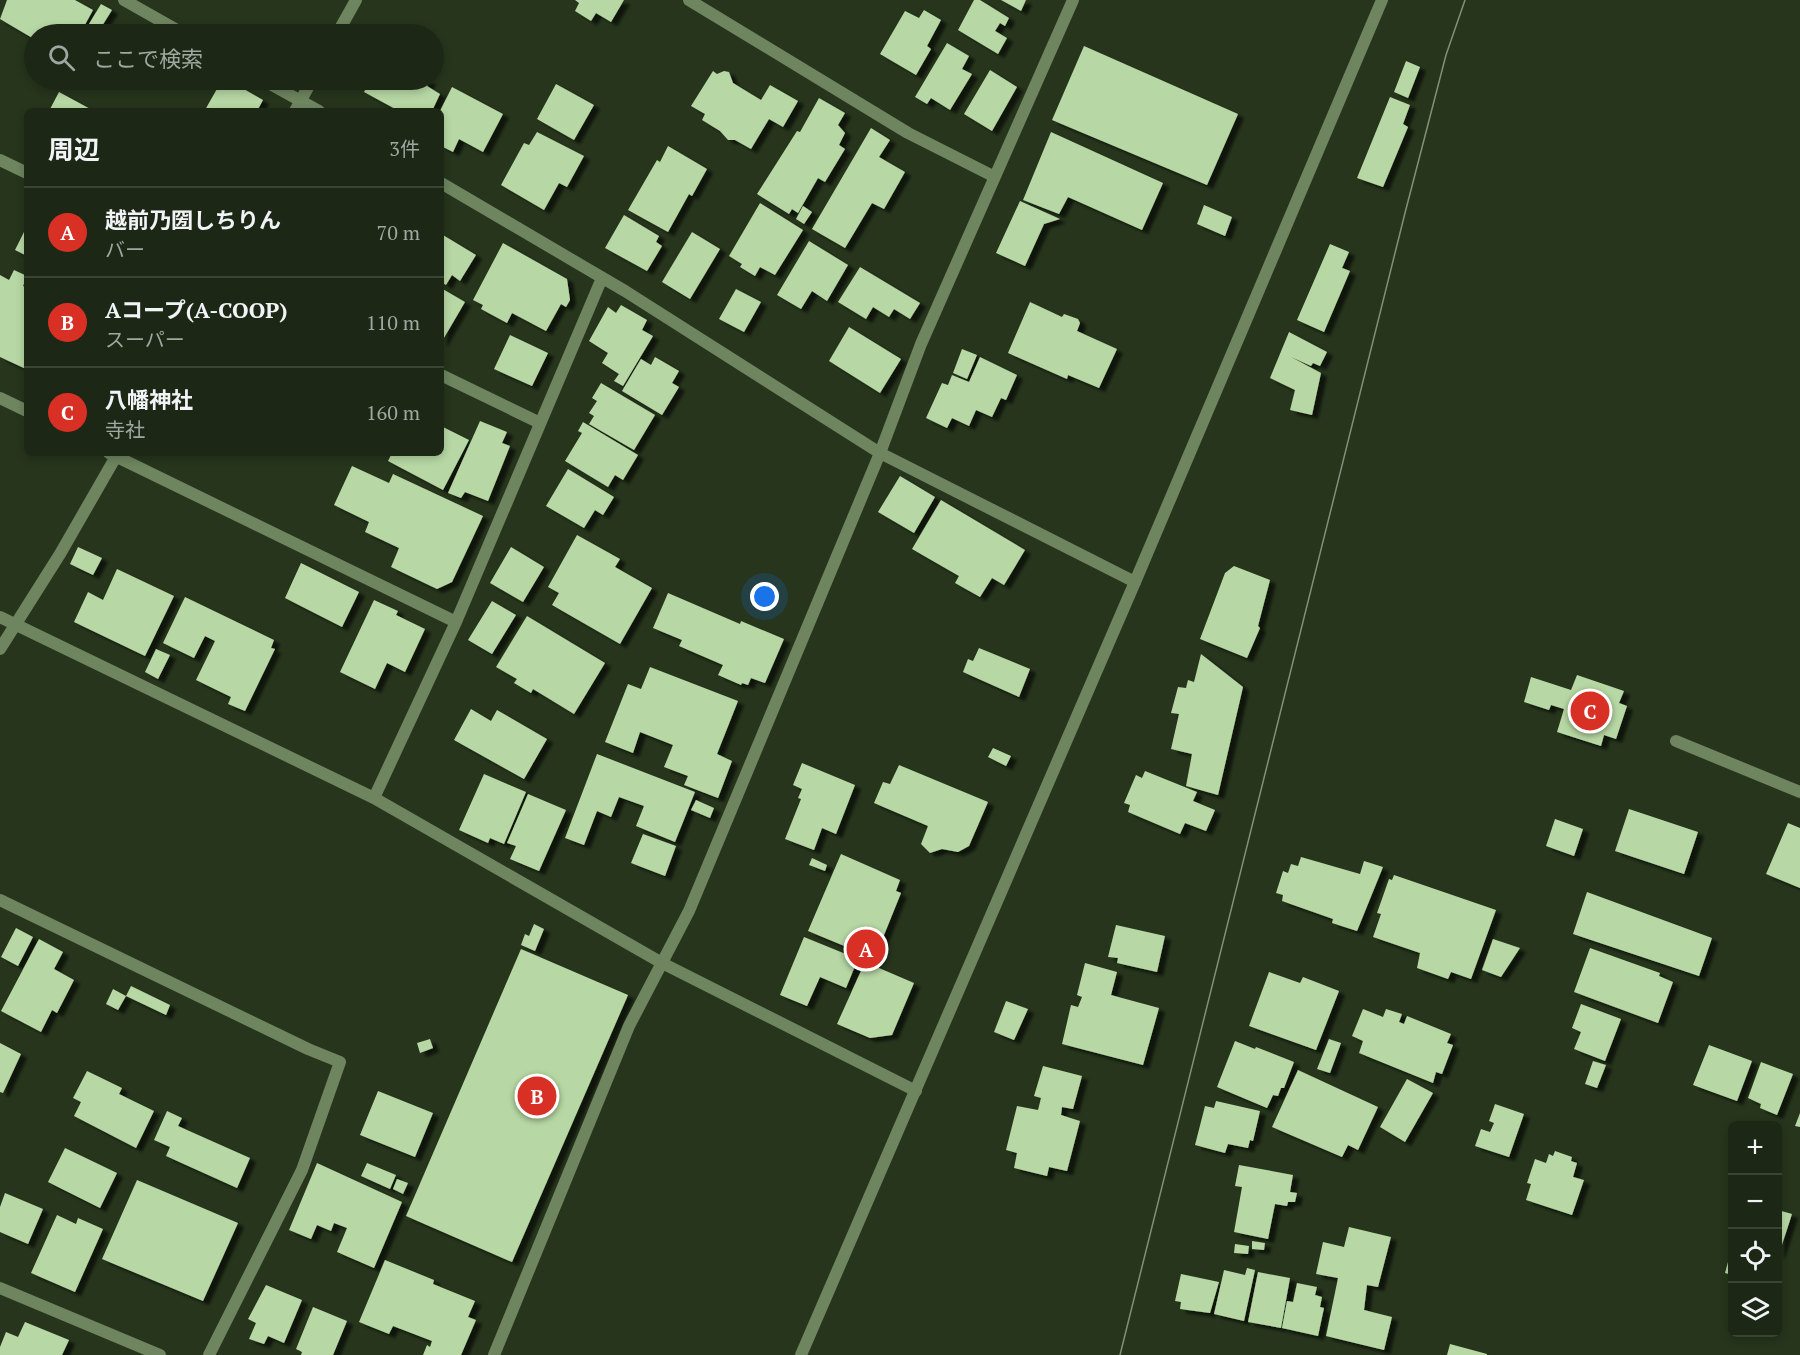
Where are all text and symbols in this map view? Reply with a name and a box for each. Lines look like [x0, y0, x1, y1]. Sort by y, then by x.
search box [24, 24, 444, 90]
icon: search [45, 41, 78, 74]
text: ここで検索 [93, 44, 203, 73]
text: 周辺 [48, 132, 100, 166]
text: 3件 [389, 135, 420, 162]
text: 越前乃圀しちりん [105, 205, 281, 234]
text: A [60, 219, 75, 246]
text: 70 m [377, 219, 420, 246]
text: バー [105, 236, 145, 263]
text: Aコープ(A-COOP) [105, 295, 288, 324]
text: B [61, 309, 74, 336]
text: 110 m [366, 309, 420, 336]
text: スーパー [105, 326, 185, 353]
text: 八幡神社 [105, 385, 193, 414]
text: C [61, 399, 74, 426]
text: 160 m [366, 399, 420, 426]
text: 寺社 [105, 416, 145, 443]
your location [750, 582, 779, 611]
pin: C [1570, 688, 1610, 734]
pin: A [846, 926, 886, 972]
pin: B [518, 1074, 556, 1118]
map controls [1728, 1121, 1782, 1337]
button: + [1728, 1121, 1782, 1175]
button: − [1728, 1175, 1782, 1229]
button: locate [1728, 1229, 1782, 1283]
button: layers [1728, 1283, 1782, 1337]

